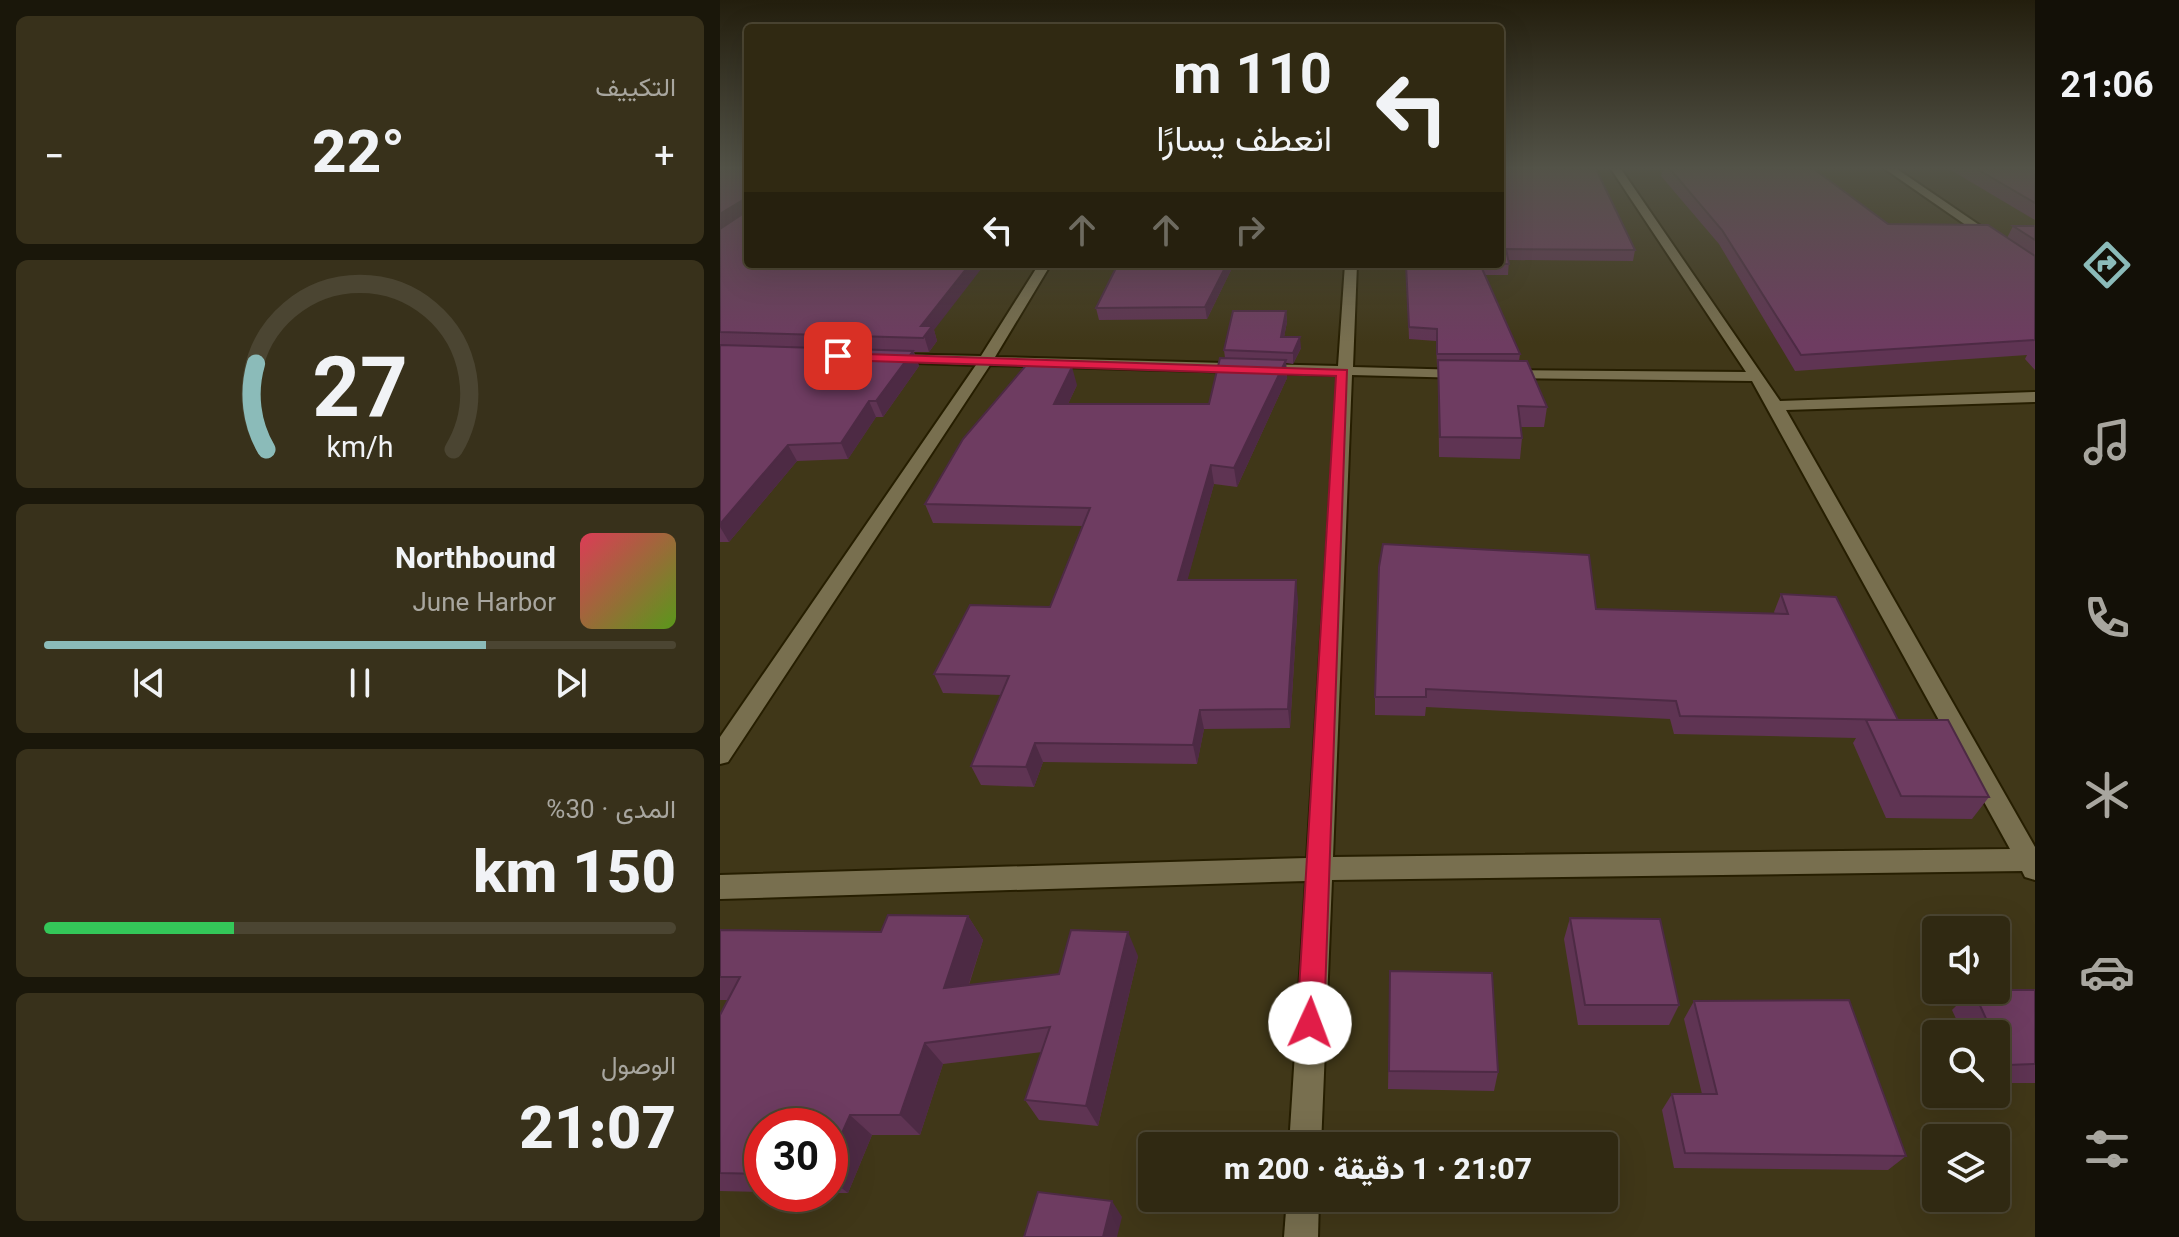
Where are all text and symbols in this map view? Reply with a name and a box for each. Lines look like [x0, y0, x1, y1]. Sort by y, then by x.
text: 110 m [1173, 36, 1332, 123]
icon: left [1360, 56, 1464, 160]
text: 21:06 [2060, 60, 2154, 116]
text: التكييف [595, 69, 676, 110]
text: 22° [312, 110, 405, 204]
text: انعطف يسارًا [1156, 114, 1332, 170]
text: − [44, 122, 65, 191]
text: + [652, 122, 676, 191]
icon: left [976, 208, 1020, 252]
icon: ahead [1060, 208, 1104, 252]
icon: ahead [1144, 208, 1188, 252]
icon: right [1228, 208, 1272, 252]
icon: directions [2079, 237, 2135, 293]
pin [804, 322, 872, 390]
text: 27 [312, 331, 408, 461]
icon: arrive [816, 334, 860, 378]
icon: music [2079, 414, 2135, 470]
text: km/h [326, 428, 394, 472]
text: Northbound [395, 537, 556, 584]
text: June Harbor [412, 584, 556, 625]
icon: phone [2079, 590, 2135, 646]
icon: previous [127, 661, 171, 705]
icon: pause [338, 661, 382, 705]
icon: next [549, 661, 593, 705]
icon: climate [2079, 767, 2135, 823]
text: المدى · 30% [546, 791, 676, 832]
text: 150 km [473, 830, 676, 924]
map controls [1922, 916, 2010, 1212]
button: sound [1922, 916, 2010, 1004]
icon: car [2079, 944, 2135, 1000]
position arrow [1268, 981, 1352, 1065]
button: search [1922, 1020, 2010, 1108]
text: الوصول [601, 1047, 676, 1088]
text: 21:07 [519, 1086, 676, 1180]
speed limit sign: 30 [744, 1108, 848, 1212]
icon: filters [2079, 1121, 2135, 1177]
button: layers [1922, 1124, 2010, 1212]
text: 21:07 · 1 دقيقة · 200 m [1224, 1148, 1532, 1195]

